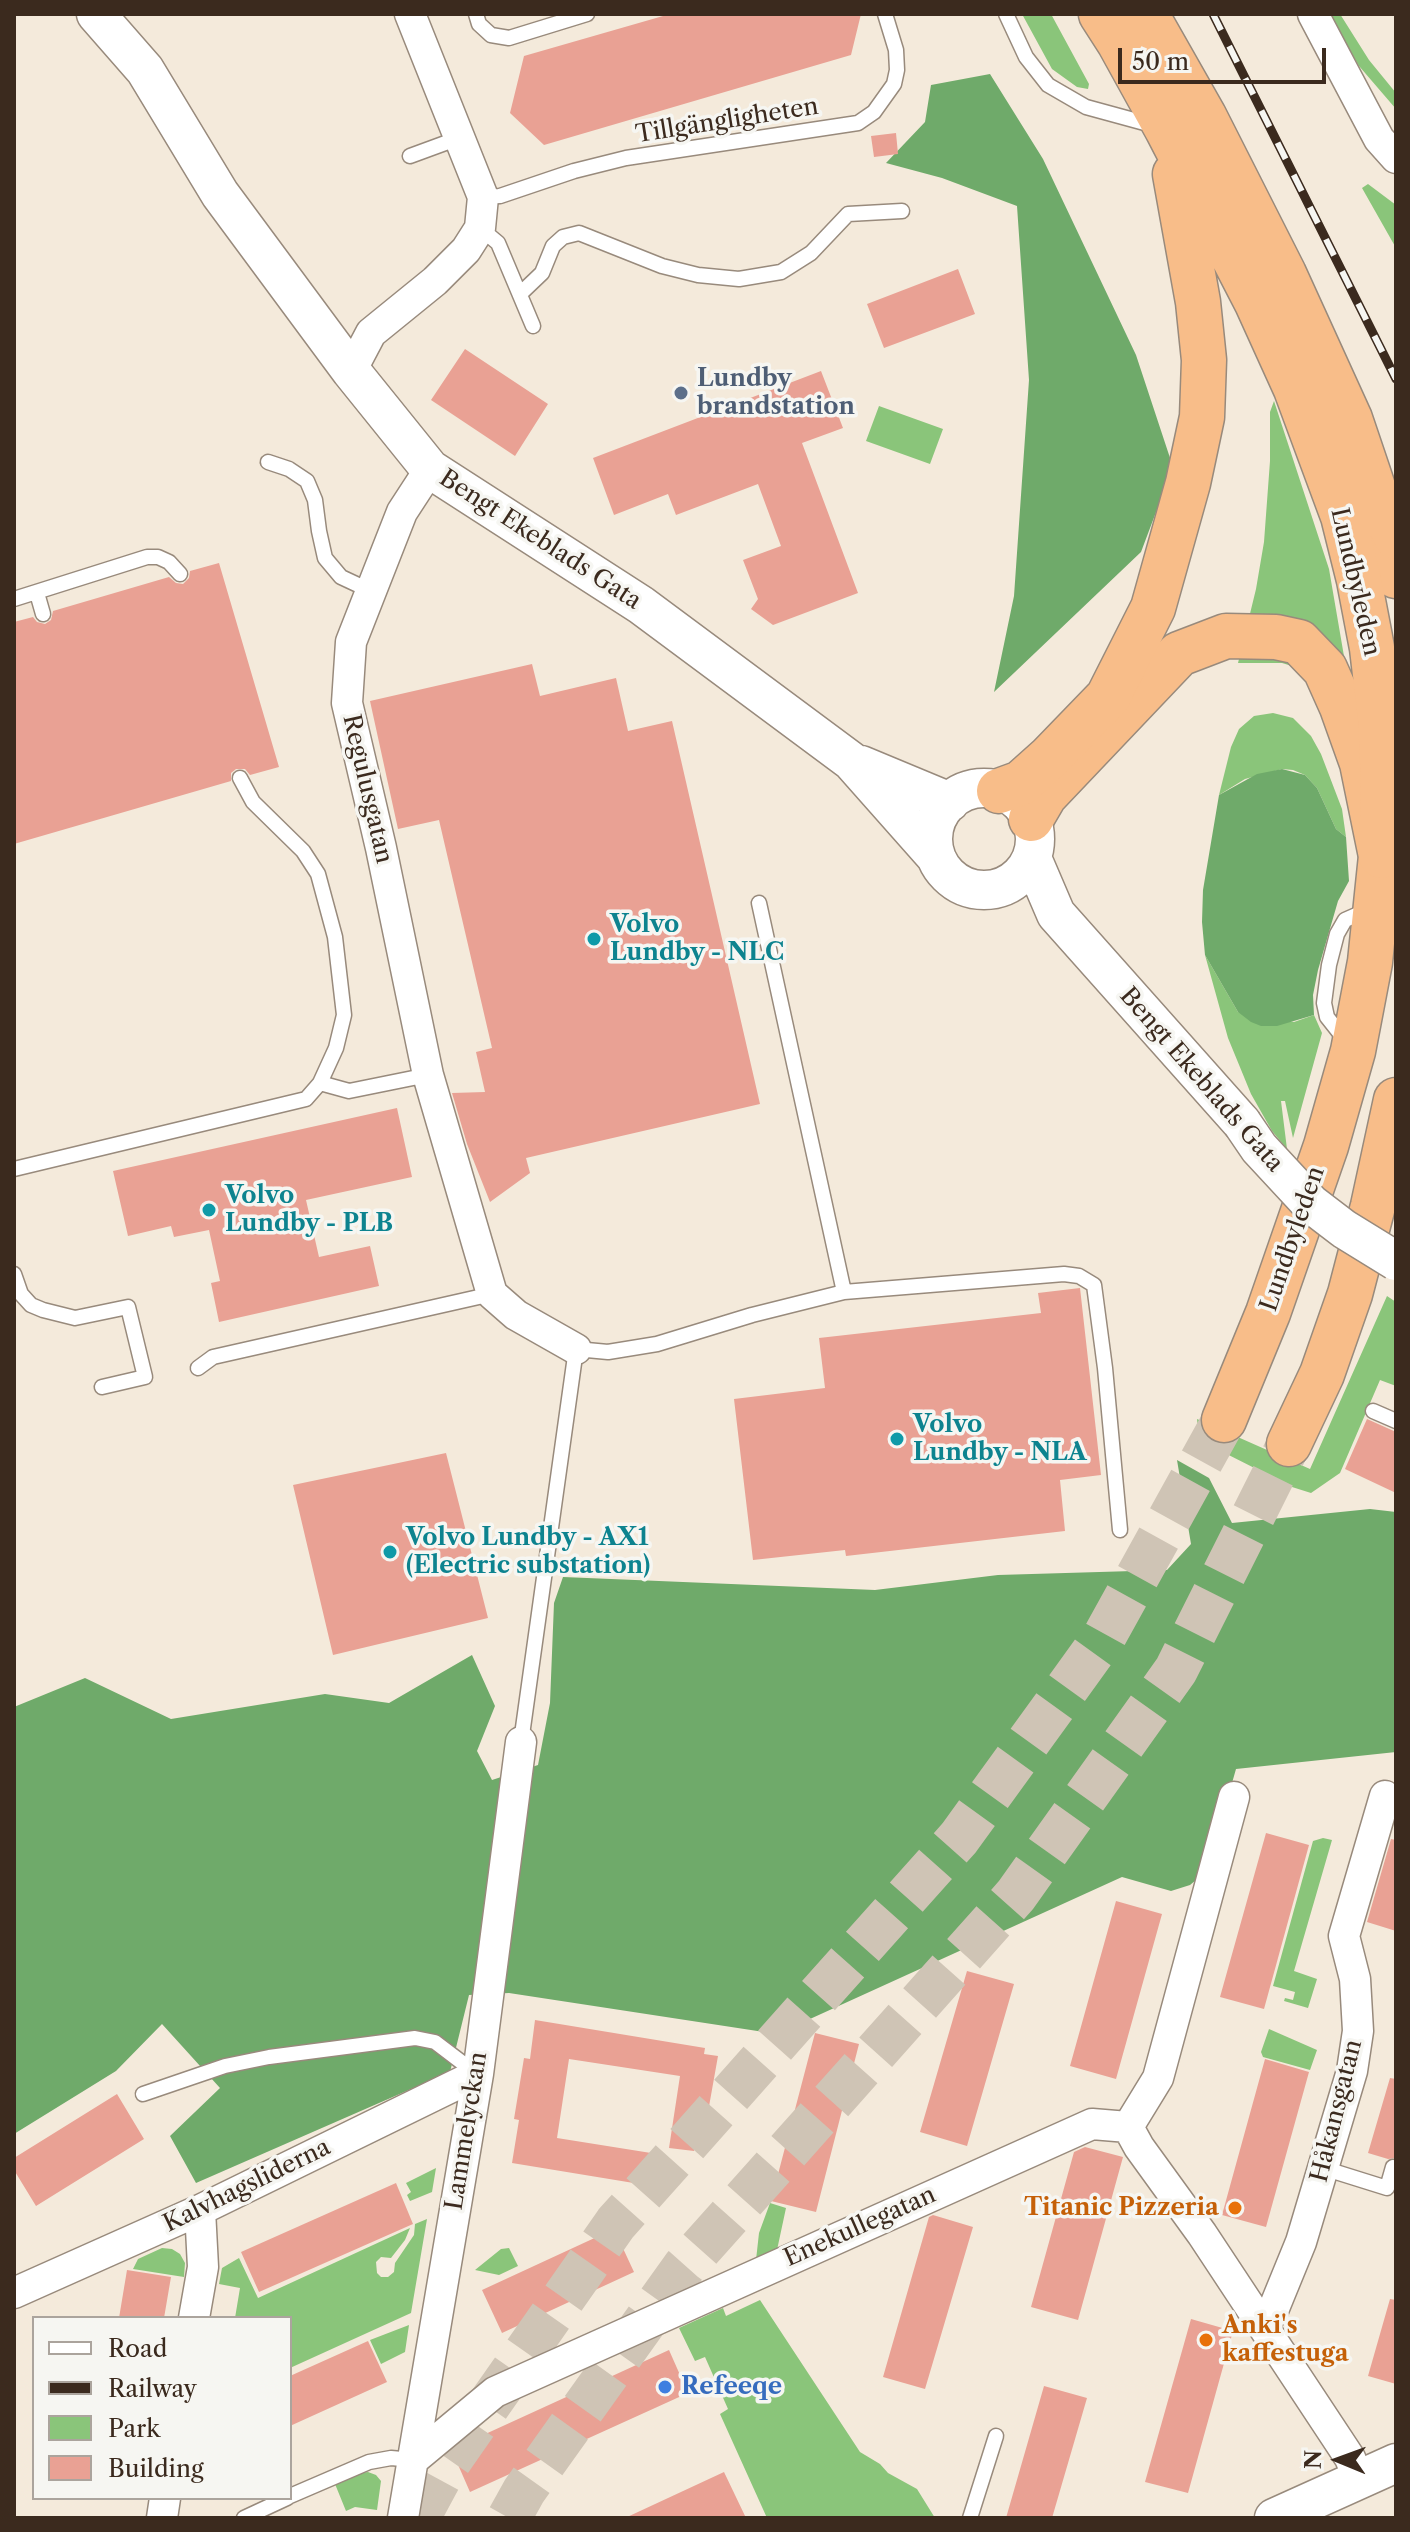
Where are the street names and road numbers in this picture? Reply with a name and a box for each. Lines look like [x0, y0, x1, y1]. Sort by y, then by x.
street label: Tillgängligheten [634, 92, 820, 150]
street label: Bengt Ekeblads Gata [434, 464, 646, 616]
street label: Lundbyleden [1324, 505, 1386, 659]
street label: Regulusgatan [336, 712, 398, 866]
street label: Bengt Ekeblads Gata [1113, 982, 1289, 1178]
street label: Lundbyleden [1255, 1163, 1331, 1315]
street label: Håkansgatan [1305, 2037, 1369, 2185]
street label: Lammelyckan [440, 2050, 494, 2212]
street label: Kalvhagsliderna [159, 2133, 335, 2239]
street label: Enekullegatan [780, 2181, 940, 2273]

